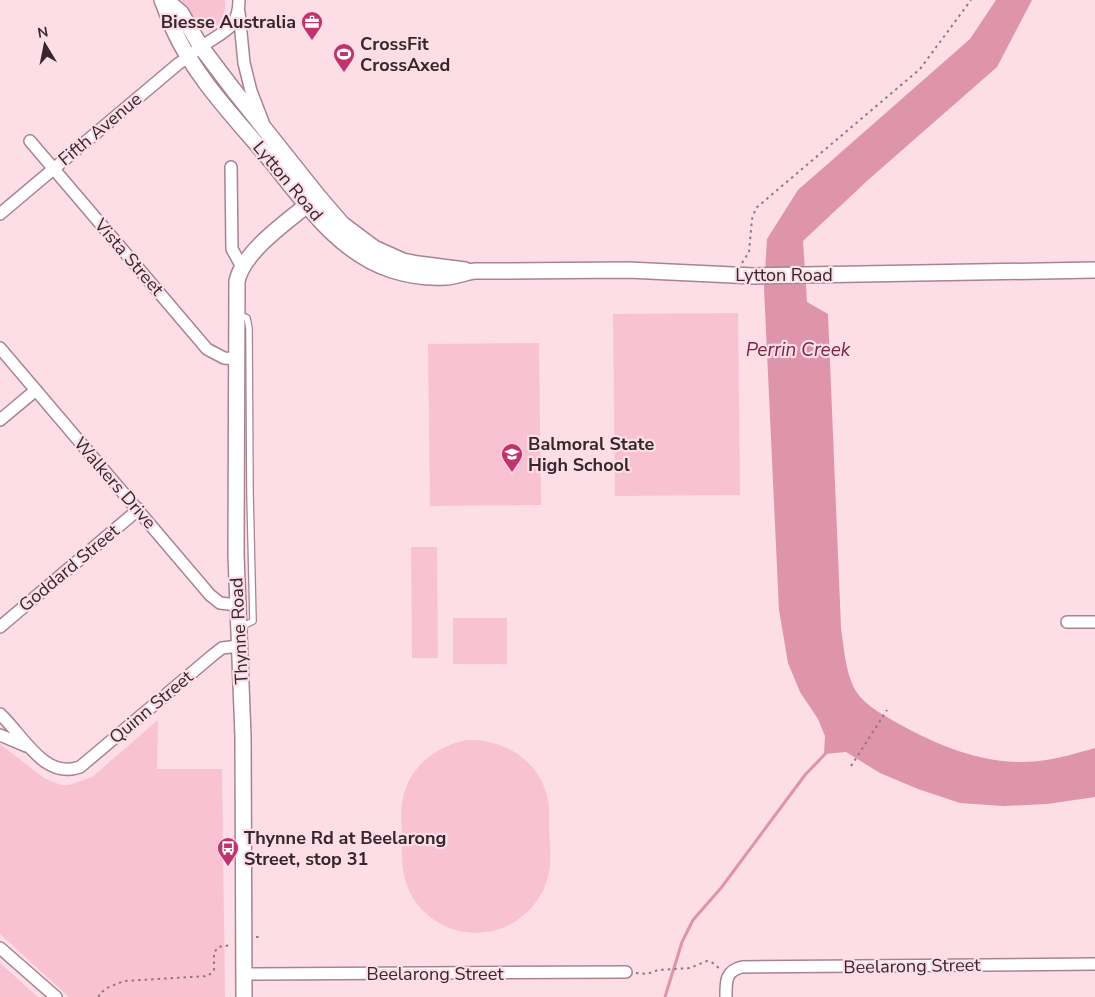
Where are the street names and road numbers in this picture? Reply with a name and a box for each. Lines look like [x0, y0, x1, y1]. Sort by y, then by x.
street label: Fifth Avenue [53, 87, 147, 171]
street label: Lytton Road [247, 136, 329, 226]
street label: Vista Street [88, 213, 170, 301]
street label: Lytton Road [735, 263, 833, 287]
street label: Walkers Drive [68, 432, 162, 534]
street label: Goddard Street [14, 518, 125, 617]
street label: Thynne Road [224, 577, 254, 685]
street label: Quinn Street [104, 664, 198, 749]
street label: Beelarong Street [843, 953, 981, 979]
street label: Beelarong Street [366, 962, 504, 986]

